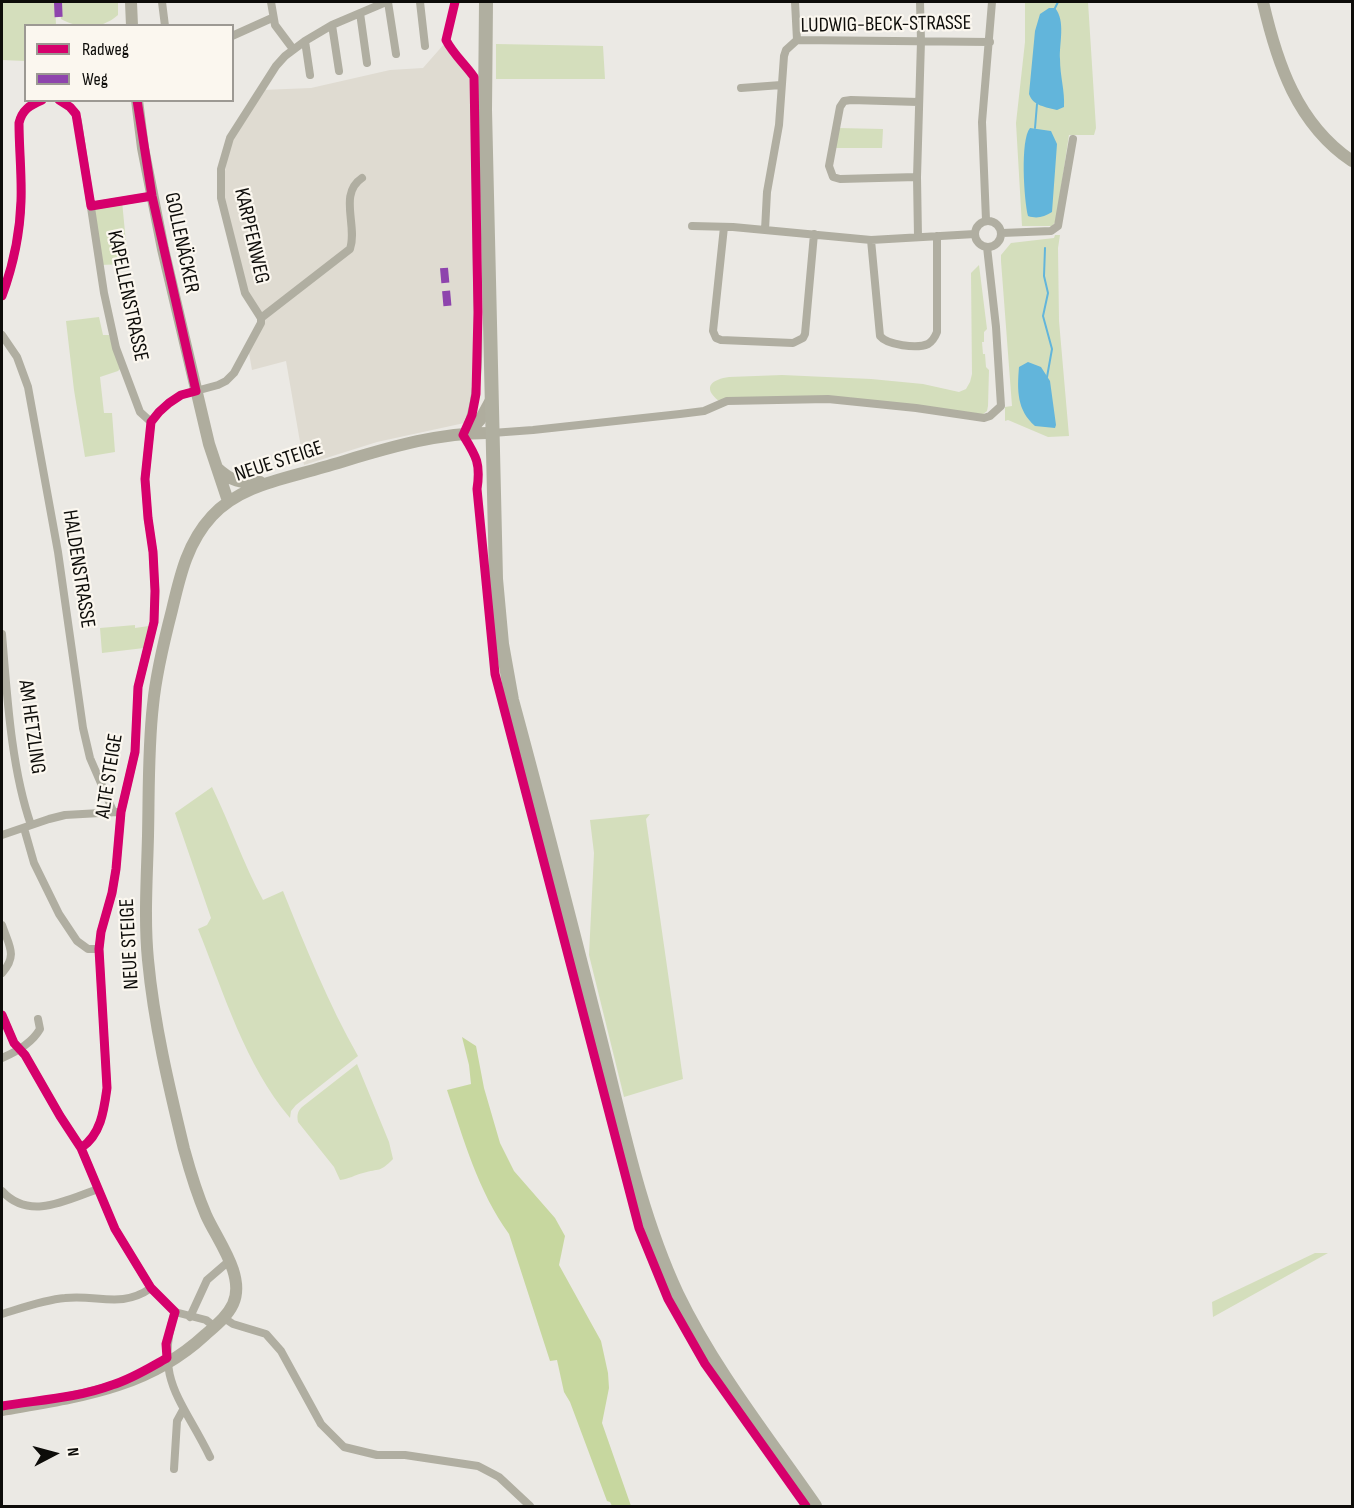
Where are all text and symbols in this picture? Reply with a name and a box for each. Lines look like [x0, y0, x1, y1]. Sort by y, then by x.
street label: LUDWIG-BECK-STRASSE [801, 11, 971, 39]
legend [24, 24, 234, 102]
text: Radweg [82, 39, 129, 60]
text: Weg [82, 69, 108, 90]
street label: KARPFENWEG [228, 186, 274, 286]
street label: GOLLENÄCKER [158, 190, 204, 296]
street label: KAPELLENSTRASSE [101, 228, 153, 364]
street label: NEUE STEIGE [232, 436, 326, 488]
street label: HALDENSTRASSE [56, 508, 100, 630]
street label: AM HETZLING [12, 678, 50, 776]
street label: ALTE STEIGE [91, 732, 129, 820]
street label: NEUE STEIGE [115, 898, 145, 990]
north arrow [24, 1424, 84, 1484]
text: N [63, 1447, 82, 1457]

